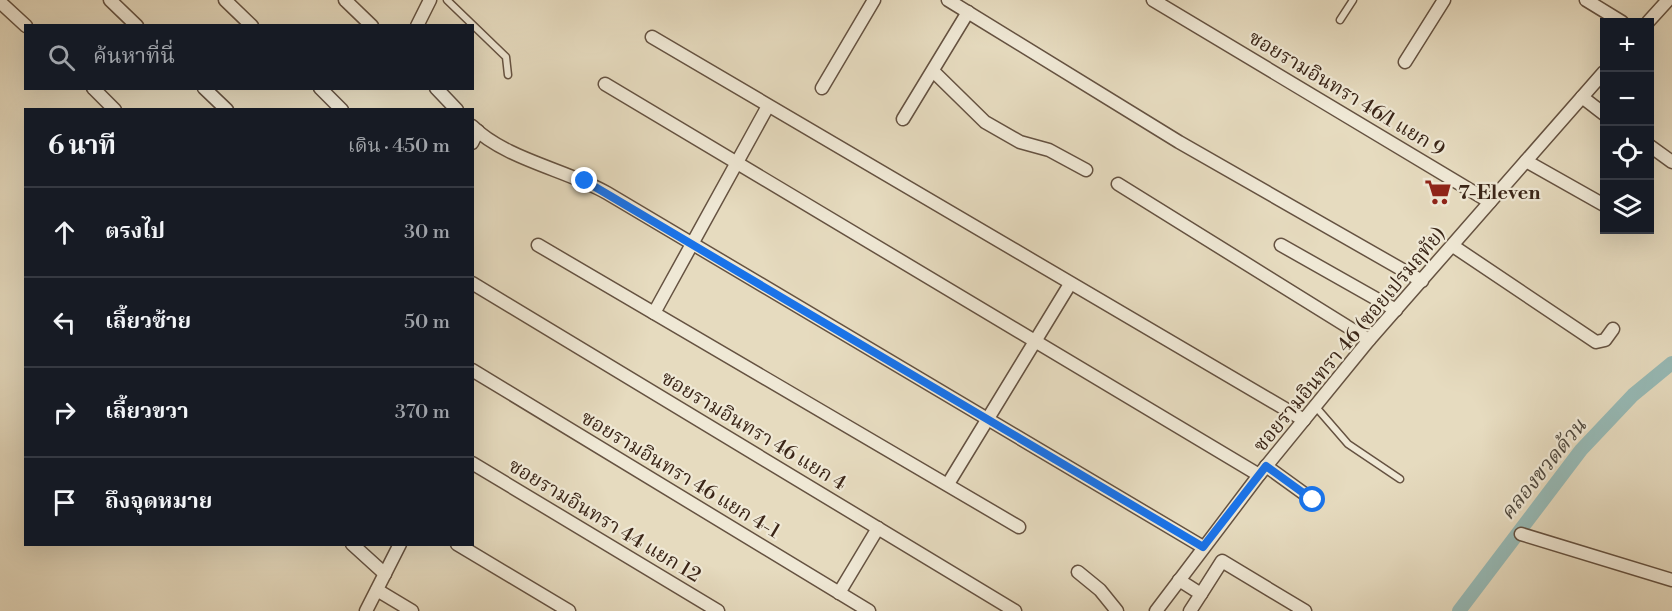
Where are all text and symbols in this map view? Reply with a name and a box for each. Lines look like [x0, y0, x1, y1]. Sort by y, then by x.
map controls [1600, 18, 1654, 234]
button: + [1600, 18, 1654, 72]
search box [24, 24, 474, 90]
street label: ซอยรามอินทรา 46/1 แยก 9 [1244, 26, 1449, 163]
icon: search [45, 41, 78, 74]
text: ค้นหาที่นี่ [93, 43, 175, 70]
button: − [1600, 72, 1654, 126]
button: locate [1600, 126, 1654, 180]
text: 6 นาที [48, 130, 116, 162]
text: เดิน · 450 m [348, 134, 450, 159]
route end [571, 167, 597, 193]
supermarket icon: 7-Eleven [1423, 177, 1453, 207]
button: layers [1600, 180, 1654, 234]
place label: 7-Eleven [1458, 181, 1541, 206]
icon: ahead [48, 216, 81, 249]
text: ตรงไป [105, 218, 165, 245]
text: 30 m [404, 220, 450, 245]
street label: ซอยรามอินทรา 46 (ซอยเปรมฤทัย) [1249, 222, 1452, 458]
icon: left [48, 306, 81, 339]
text: เลี้ยวซ้าย [105, 308, 191, 335]
text: 50 m [404, 310, 450, 335]
street label: ซอยรามอินทรา 46 แยก 4 [656, 366, 850, 497]
icon: right [48, 396, 81, 429]
text: เลี้ยวขวา [105, 398, 189, 425]
text: 370 m [395, 400, 450, 425]
street label: ซอยรามอินทรา 46 แยก 4-1 [576, 406, 785, 545]
water label: คลองขวดด้วน [1495, 414, 1593, 526]
street label: ซอยรามอินทรา 44 แยก 12 [503, 454, 705, 589]
icon: arrive [48, 486, 81, 519]
route start [1299, 486, 1325, 512]
text: ถึงจุดหมาย [105, 488, 212, 515]

